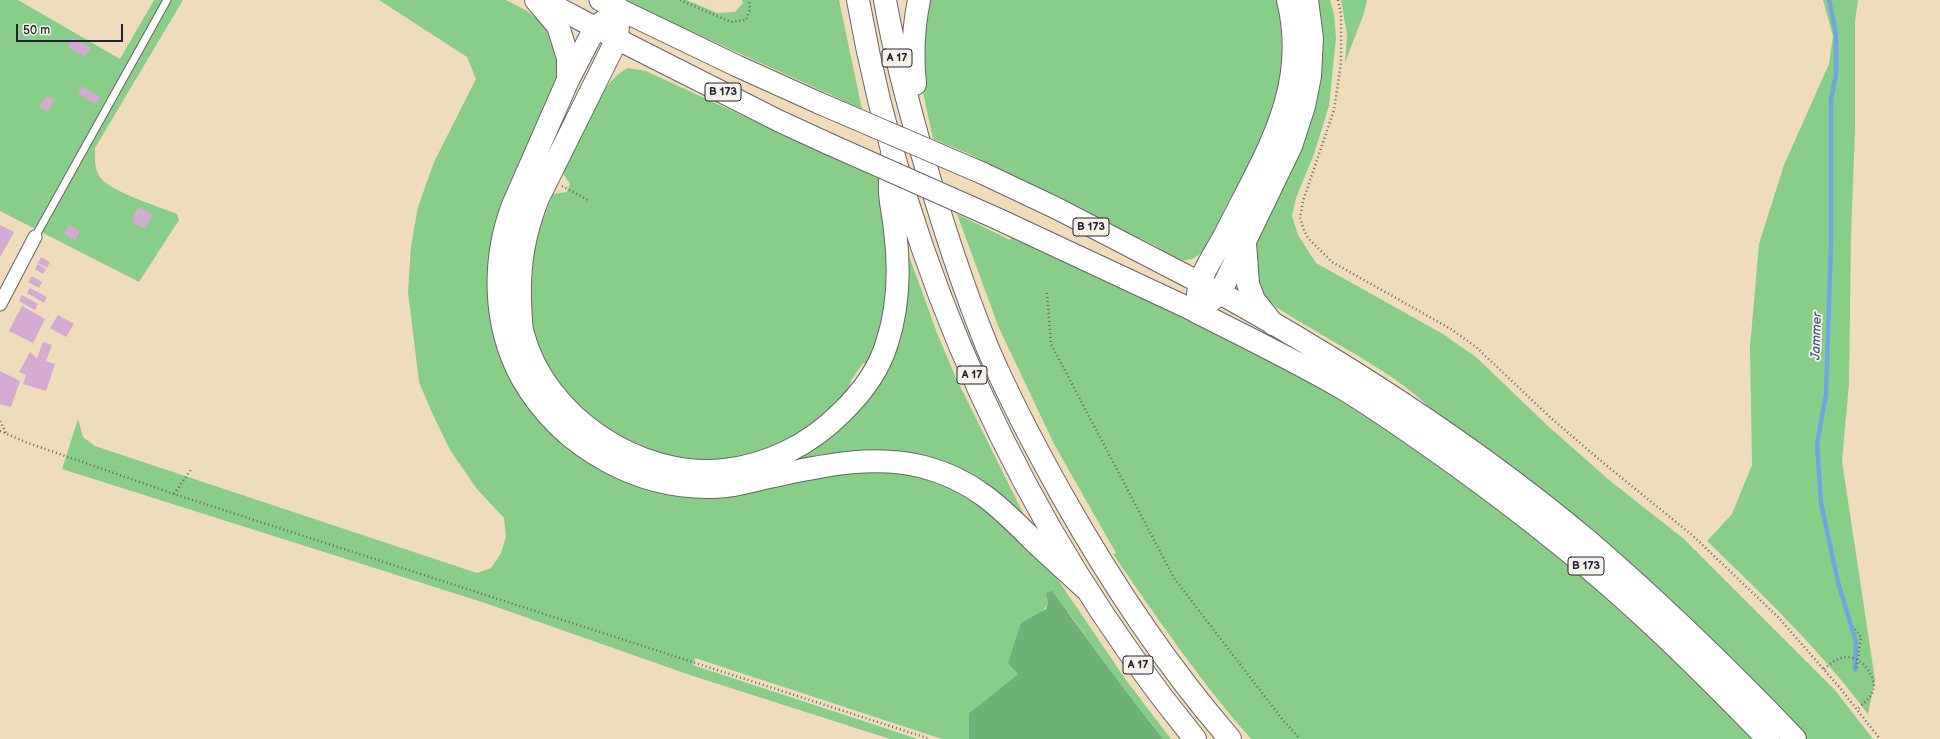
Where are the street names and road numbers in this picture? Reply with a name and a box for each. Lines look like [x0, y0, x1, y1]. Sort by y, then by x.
road number: A 17 [882, 49, 912, 67]
road number: B 173 [705, 83, 741, 101]
road number: B 173 [1073, 218, 1109, 236]
road number: A 17 [957, 366, 987, 384]
road number: B 173 [1568, 557, 1604, 575]
road number: A 17 [1123, 656, 1153, 674]

